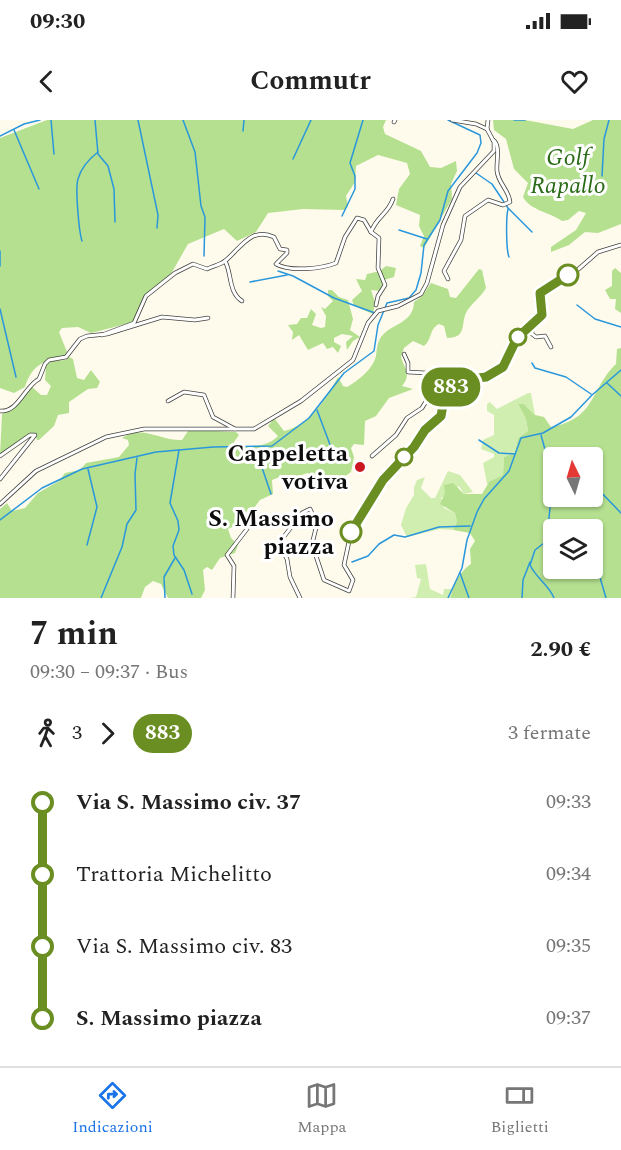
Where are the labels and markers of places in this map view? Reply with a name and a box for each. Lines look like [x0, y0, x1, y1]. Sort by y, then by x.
unlabelled marker [557, 264, 579, 286]
unlabelled marker [509, 328, 527, 346]
place label: Cappeletta votiva [227, 436, 349, 500]
unlabelled marker [395, 448, 413, 466]
marker: Cappeletta votiva [353, 460, 367, 474]
place label: S. Massimo piazza [208, 501, 335, 565]
marker: S. Massimo piazza [340, 521, 362, 543]

